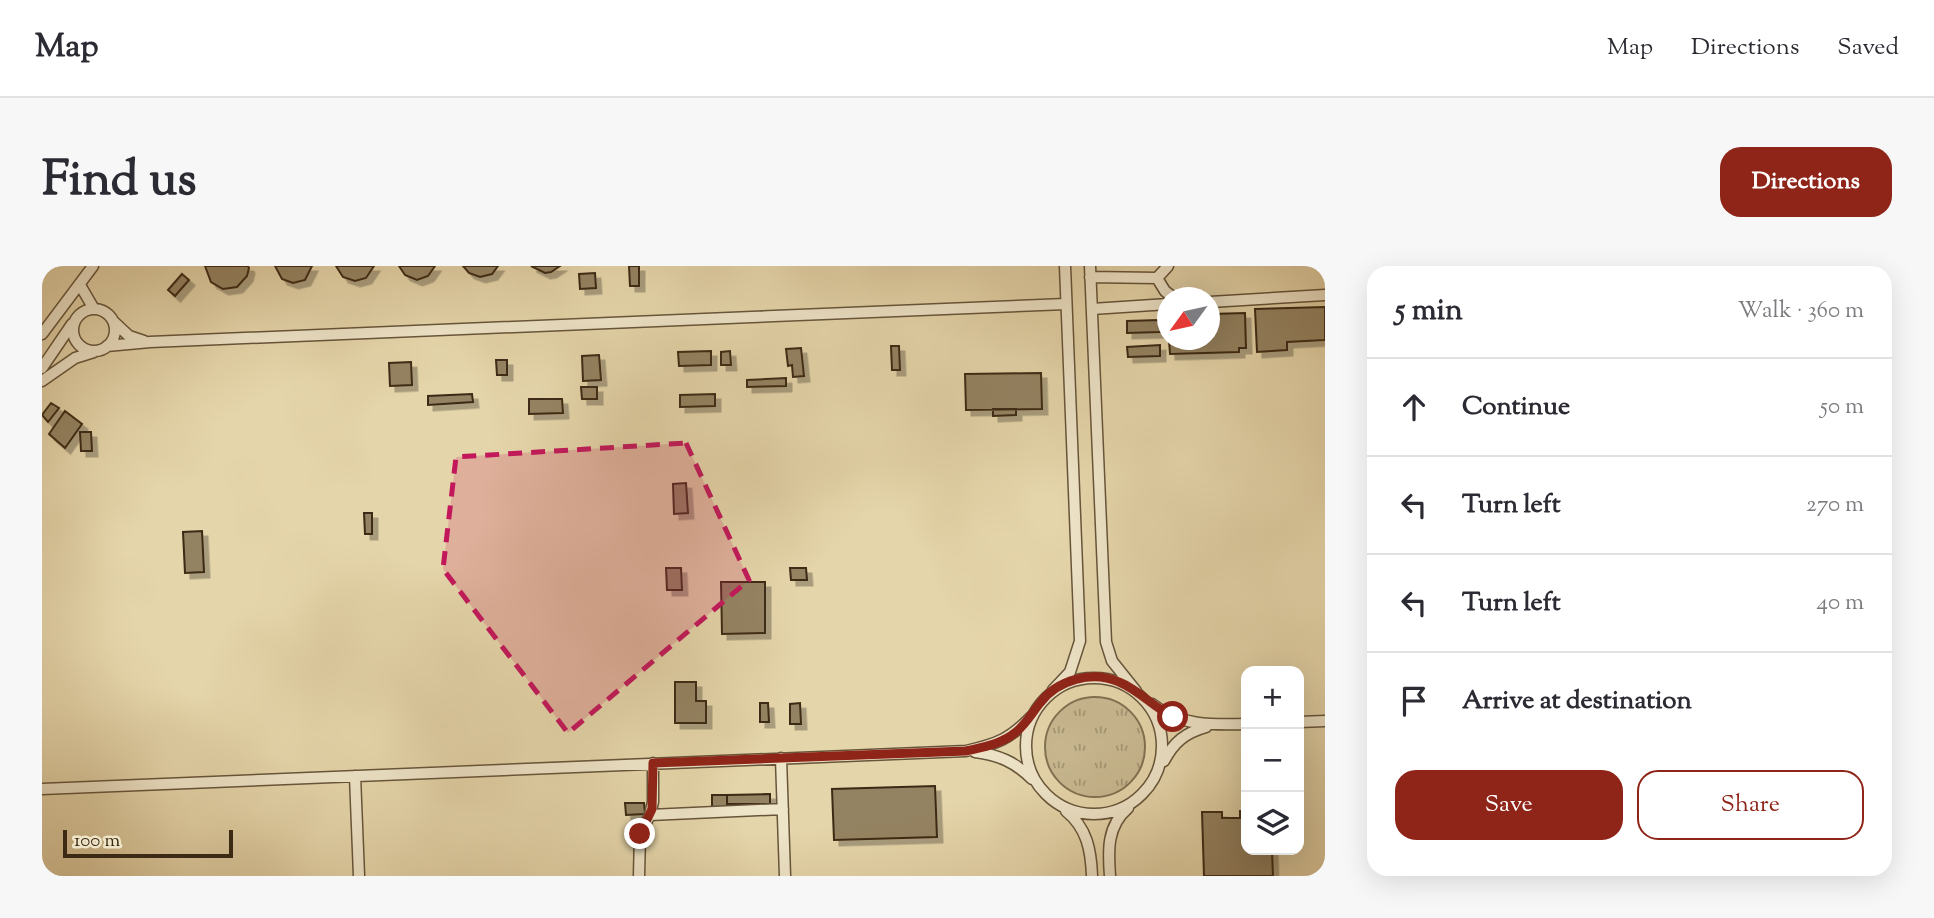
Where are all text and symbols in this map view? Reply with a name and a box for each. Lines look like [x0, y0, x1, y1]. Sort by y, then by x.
text: Map [35, 24, 99, 72]
text: Map [1607, 31, 1653, 65]
text: Directions [1691, 31, 1799, 65]
text: Saved [1837, 31, 1899, 65]
text: Find us [42, 147, 196, 217]
button: Directions [1720, 147, 1892, 217]
north arrow [1157, 287, 1220, 350]
text: 5 min [1395, 290, 1463, 333]
text: Walk · 360 m [1738, 295, 1864, 328]
icon: ahead [1395, 388, 1433, 426]
text: Continue [1462, 389, 1570, 426]
text: 50 m [1820, 391, 1864, 424]
icon: left [1395, 486, 1433, 524]
text: Turn left [1462, 487, 1561, 524]
text: 270 m [1806, 489, 1864, 522]
icon: left [1395, 584, 1433, 622]
text: Turn left [1462, 585, 1561, 622]
text: 40 m [1817, 587, 1864, 620]
map controls [1241, 666, 1304, 855]
button: + [1241, 666, 1304, 729]
icon: arrive [1395, 682, 1433, 720]
text: Arrive at destination [1462, 683, 1692, 720]
route start [1157, 701, 1188, 732]
button: − [1241, 729, 1304, 792]
button: Save [1395, 770, 1623, 840]
button: Share [1637, 770, 1864, 840]
button: layers [1241, 792, 1304, 855]
route end [624, 818, 655, 849]
scale bar [63, 827, 233, 859]
text: 100 m [74, 828, 120, 855]

